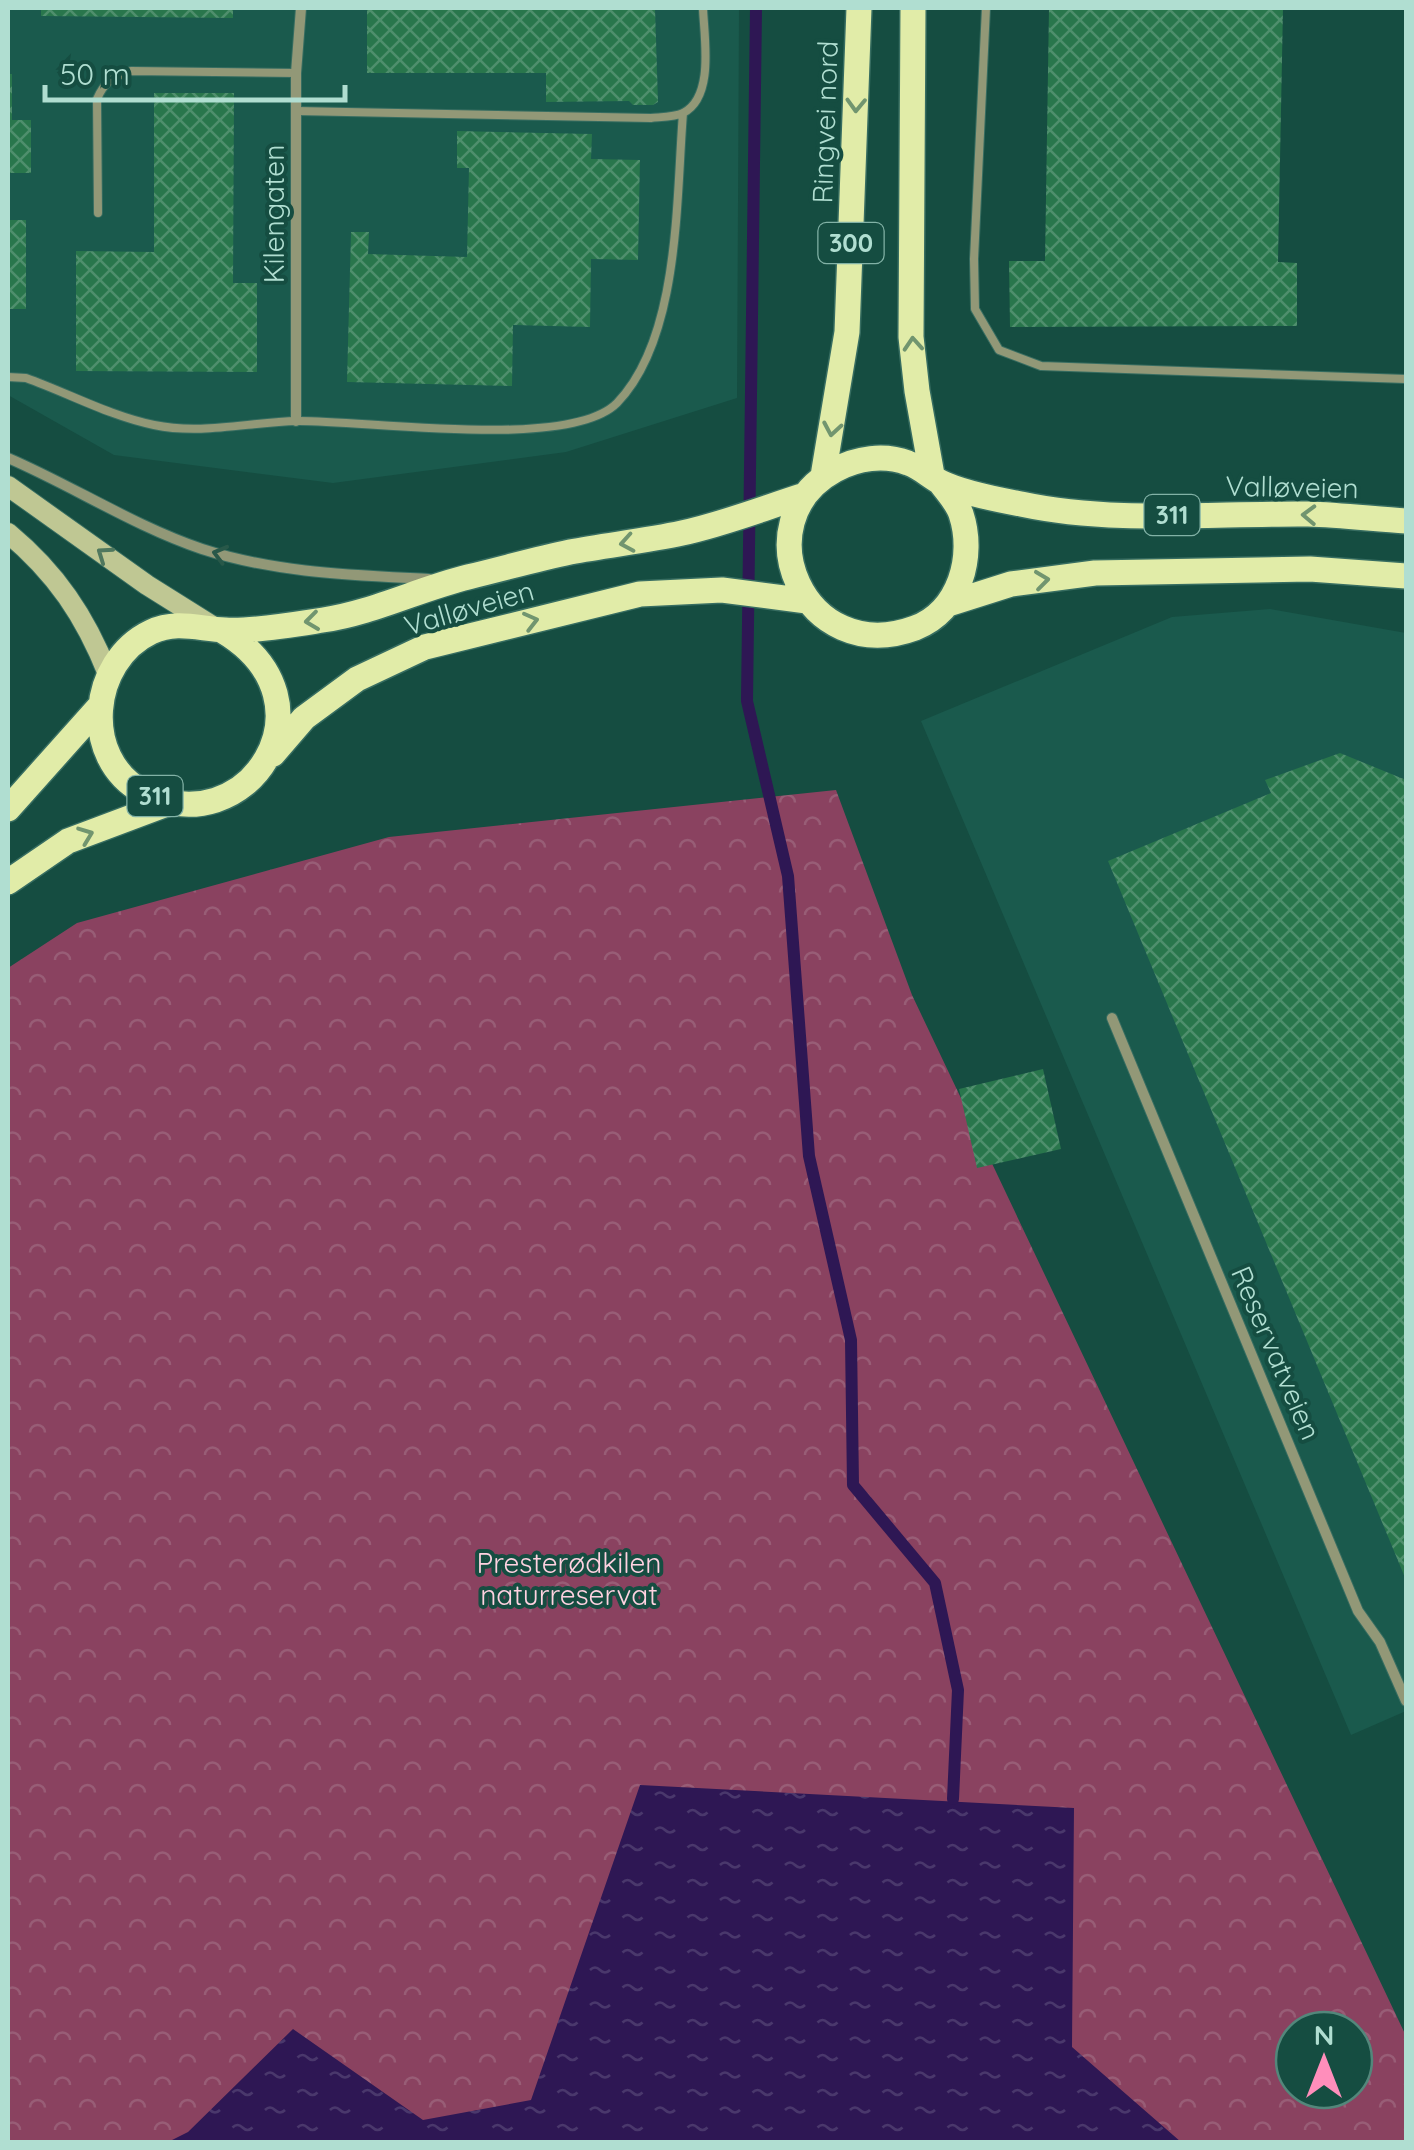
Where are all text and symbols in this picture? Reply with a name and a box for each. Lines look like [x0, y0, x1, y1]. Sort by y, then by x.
scale bar [45, 40, 345, 102]
street label: Ringvei nord [804, 40, 845, 204]
text: 50 m [60, 55, 130, 93]
one-way arrow [845, 97, 866, 113]
street label: Kilengaten [256, 145, 291, 283]
road number: 300 [818, 223, 884, 263]
one-way arrow [902, 336, 924, 352]
one-way arrow [822, 420, 843, 437]
street label: Valløveien [1225, 468, 1359, 505]
road number: 311 [1144, 495, 1200, 535]
one-way arrow [1301, 504, 1317, 525]
one-way arrow [618, 532, 635, 553]
one-way arrow [212, 544, 229, 565]
one-way arrow [96, 548, 115, 566]
one-way arrow [1035, 570, 1051, 591]
street label: Valløveien [400, 572, 538, 643]
one-way arrow [304, 610, 320, 631]
one-way arrow [522, 611, 539, 632]
road number: 311 [128, 776, 182, 816]
one-way arrow [76, 826, 93, 847]
street label: Reservatveien [1224, 1261, 1329, 1445]
park label: Presterødkilen naturreservat [477, 1545, 661, 1612]
north arrow [1274, 2010, 1374, 2110]
text: N [1314, 2017, 1334, 2052]

